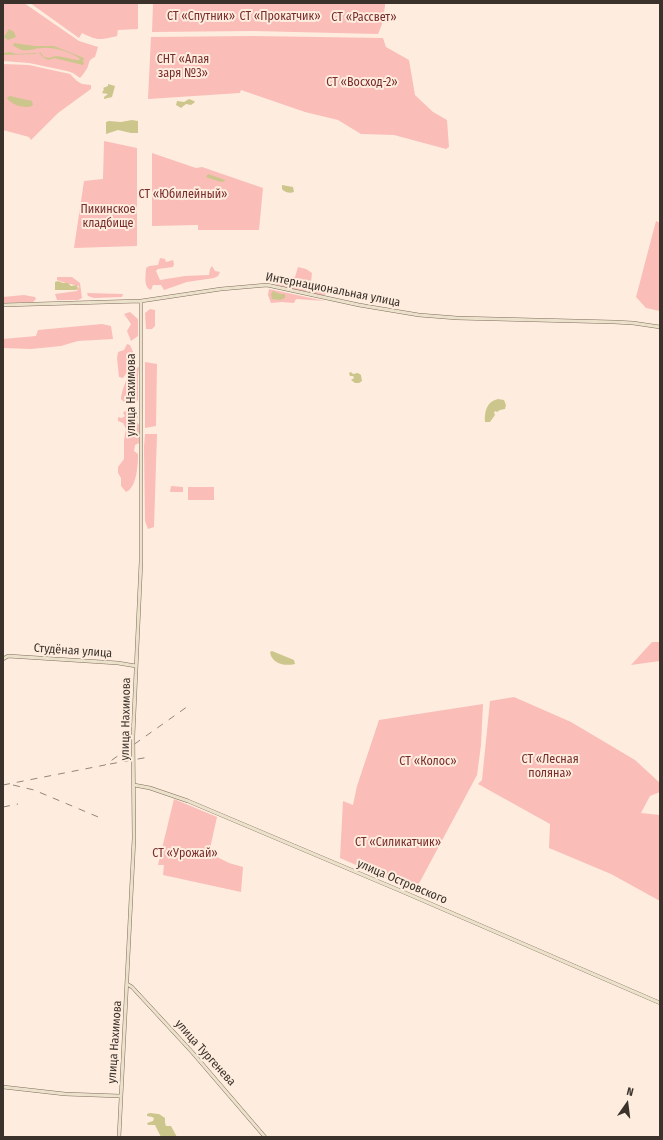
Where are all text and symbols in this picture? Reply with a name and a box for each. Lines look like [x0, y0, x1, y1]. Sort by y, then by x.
park label: СТ «Спутник» [167, 10, 235, 24]
park label: СТ «Прокатчик» [239, 10, 321, 24]
park label: СТ «Рассвет» [331, 11, 397, 25]
park label: СНТ «Алая заря №3» [157, 53, 209, 81]
park label: СТ «Восход-2» [326, 76, 398, 90]
park label: СТ «Юбилейный» [138, 188, 228, 202]
park label: Пикинское кладбище [80, 203, 136, 231]
street label: Интернациональная улица [264, 270, 402, 310]
street label: улица Нахимова [125, 353, 139, 437]
street label: Студёная улица [33, 641, 113, 661]
street label: улица Нахимова [118, 677, 134, 761]
park label: СТ «Лесная поляна» [521, 753, 579, 781]
park label: СТ «Колос» [399, 755, 457, 769]
park label: СТ «Силикатчик» [355, 836, 441, 850]
park label: СТ «Урожай» [152, 847, 218, 861]
street label: улица Островского [355, 856, 449, 908]
street label: улица Нахимова [105, 1000, 125, 1084]
street label: улица Тургенева [172, 1017, 238, 1089]
north arrow [607, 1084, 647, 1124]
text: N [625, 1085, 635, 1099]

